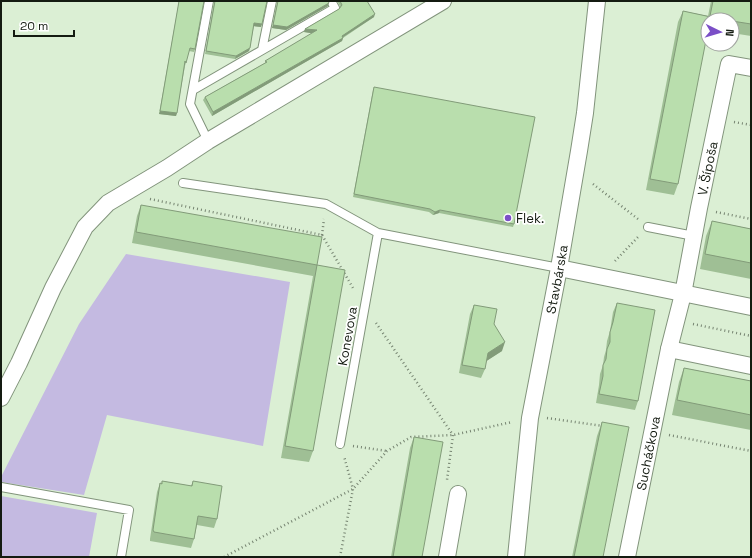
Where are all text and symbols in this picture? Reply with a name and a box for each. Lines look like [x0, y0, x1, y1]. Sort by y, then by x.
scale bar [14, 12, 74, 38]
north arrow [700, 12, 740, 52]
text: 20 m [20, 18, 48, 34]
text: N [723, 29, 737, 37]
street label: V. Šípoša [694, 139, 722, 197]
place label: Flek. [516, 210, 544, 227]
marker: Flek. [503, 213, 513, 223]
street label: Stavbárska [542, 243, 572, 315]
street label: Konevova [334, 305, 361, 367]
street label: Sucháčkova [633, 414, 664, 492]

